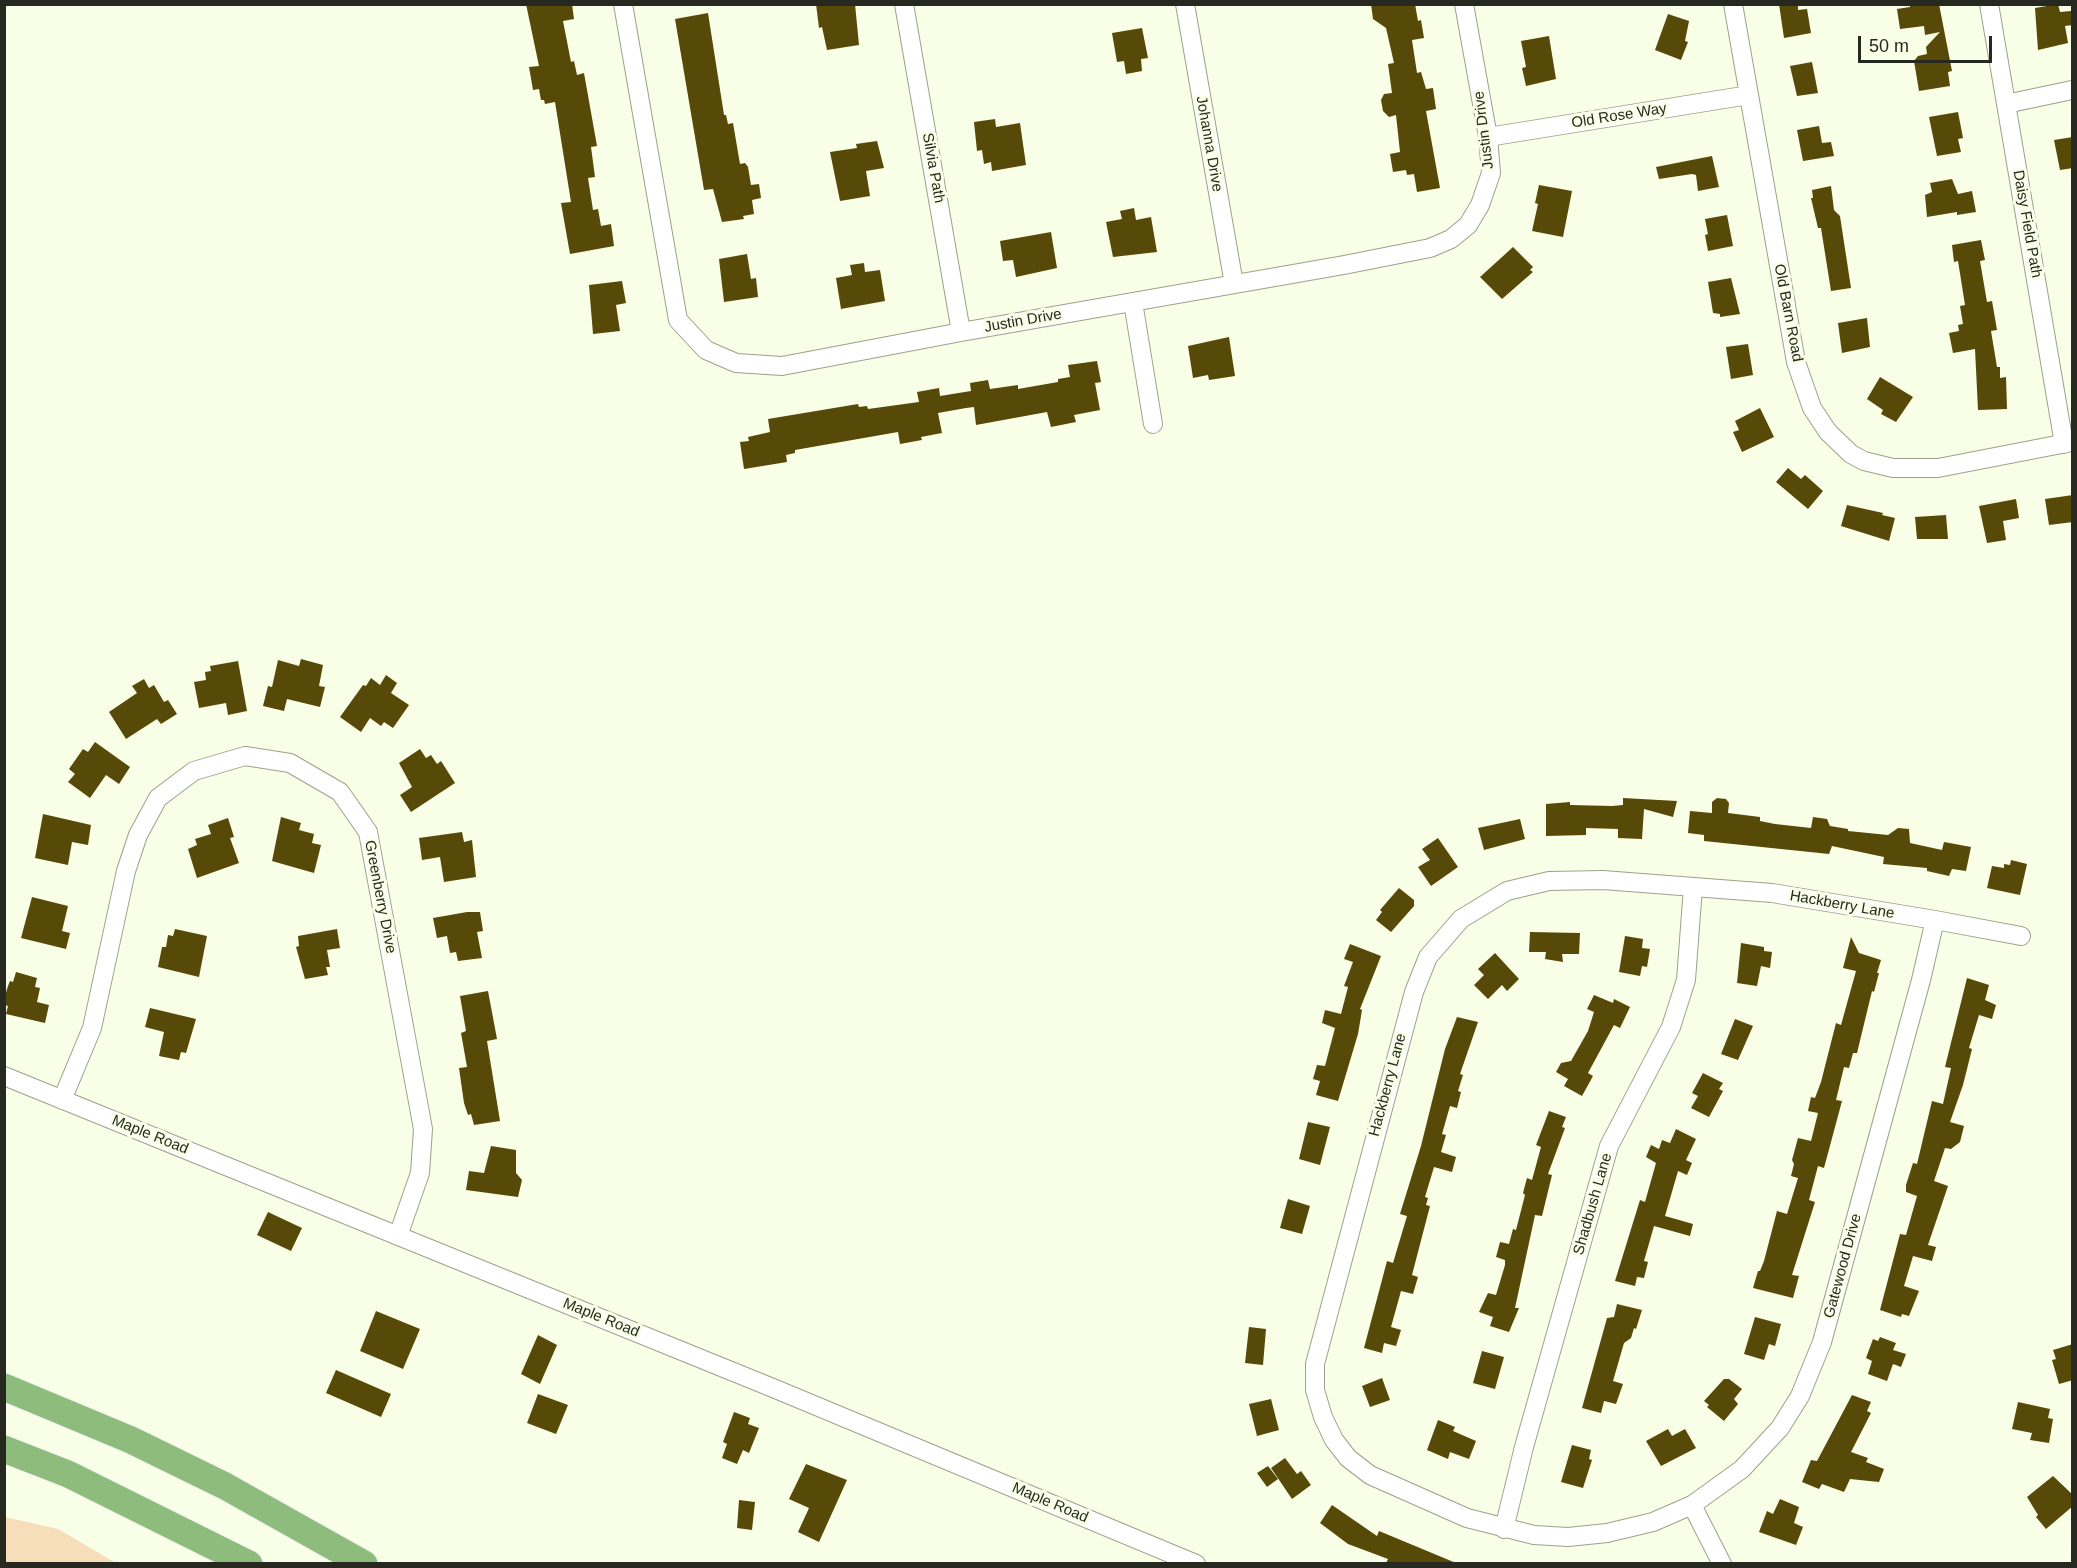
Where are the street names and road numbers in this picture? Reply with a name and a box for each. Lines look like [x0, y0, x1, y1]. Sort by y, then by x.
street label: Justin Drive [1470, 90, 1498, 170]
street label: Johanna Drive [1192, 95, 1226, 193]
street label: Old Rose Way [1570, 100, 1668, 132]
street label: Silvia Path [918, 132, 948, 204]
street label: Daisy Field Path [2009, 169, 2045, 279]
street label: Old Barn Road [1770, 263, 1806, 363]
street label: Justin Drive [983, 305, 1063, 337]
street label: Greenberry Drive [360, 839, 400, 955]
street label: Hackberry Lane [1788, 887, 1896, 923]
street label: Hackberry Lane [1366, 1032, 1410, 1138]
street label: Maple Road [109, 1112, 191, 1158]
street label: Shadbush Lane [1570, 1151, 1616, 1257]
street label: Gatewood Drive [1820, 1212, 1866, 1320]
street label: Maple Road [560, 1295, 642, 1341]
street label: Maple Road [1009, 1479, 1091, 1527]

